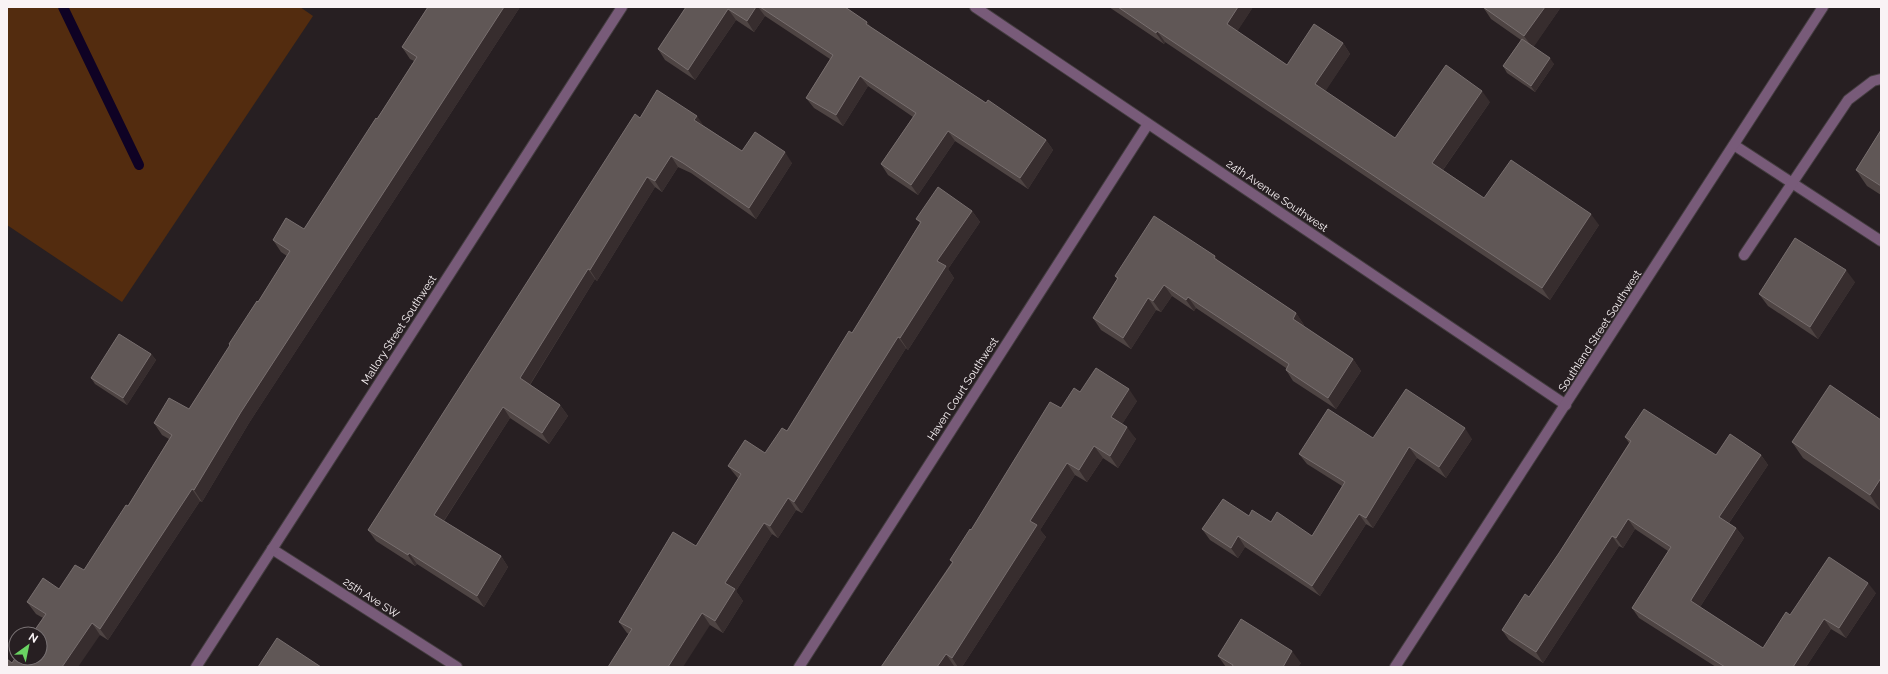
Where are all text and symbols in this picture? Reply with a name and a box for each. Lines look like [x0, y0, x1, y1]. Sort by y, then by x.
street label: 24th Avenue Southwest [1224, 157, 1330, 235]
street label: Southland Street Southwest [1556, 268, 1644, 394]
street label: Mallory Street Southwest [359, 273, 439, 387]
street label: Haven Court Southwest [925, 335, 1001, 443]
street label: 25th Ave SW [340, 575, 402, 621]
north arrow [8, 626, 48, 666]
text: N [26, 630, 40, 646]

